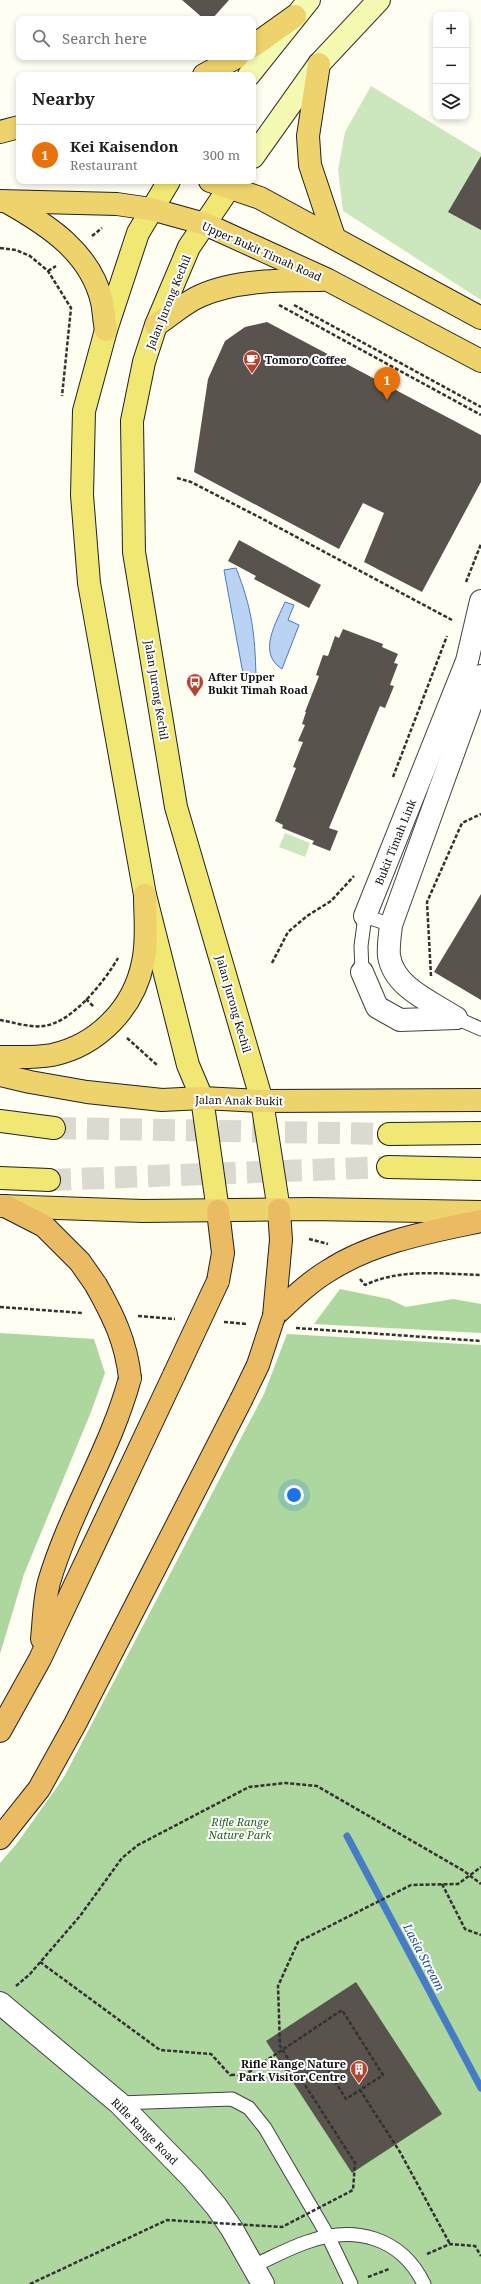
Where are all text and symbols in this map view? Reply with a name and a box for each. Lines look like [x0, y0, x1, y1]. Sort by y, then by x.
map controls [433, 12, 469, 120]
button: + [433, 12, 469, 48]
search box [16, 16, 256, 60]
icon: search [30, 27, 52, 49]
text: Search here [62, 28, 147, 48]
button: − [433, 48, 469, 84]
button: layers [433, 84, 469, 120]
text: Nearby [32, 87, 95, 110]
text: Kei Kaisendon [70, 136, 179, 156]
text: 1 [41, 146, 49, 164]
text: 300 m [203, 146, 240, 164]
text: Restaurant [70, 156, 138, 174]
street label: Upper Bukit Timah Road [200, 218, 324, 284]
street label: Jalan Jurong Kechil [142, 252, 194, 352]
cafe icon: Tomoro Coffee [242, 349, 262, 374]
place label: Tomoro Coffee [265, 352, 347, 367]
pin: 1 [374, 367, 400, 400]
street label: Jalan Jurong Kechil [142, 638, 172, 741]
place label: After Upper Bukit Timah Road [208, 669, 308, 697]
bus stop icon: After Upper Bukit Timah Road [185, 672, 205, 697]
street label: Bukit Timah Link [371, 796, 419, 887]
street label: Jalan Jurong Kechil [213, 953, 255, 1055]
street label: Jalan Anak Bukit [194, 1092, 283, 1108]
your location [284, 1485, 304, 1505]
park label: Rifle Range Nature Park [207, 1814, 272, 1842]
water label: Lasia Stream [399, 1920, 449, 1994]
place label: Rifle Range Nature Park Visitor Centre [239, 2056, 346, 2084]
building icon: Rifle Range Nature Park Visitor Centre [349, 2059, 369, 2084]
street label: Rifle Range Road [108, 2094, 182, 2168]

